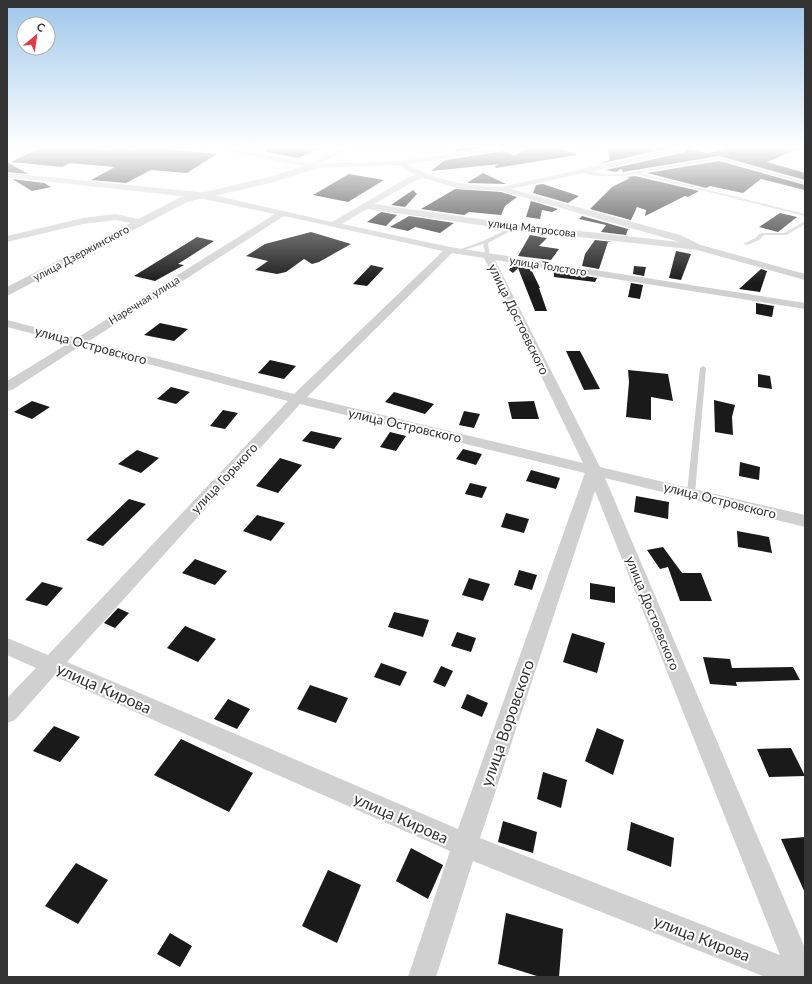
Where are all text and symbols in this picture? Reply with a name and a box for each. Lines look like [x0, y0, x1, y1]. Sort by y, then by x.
north arrow [16, 16, 56, 56]
text: С [35, 19, 48, 35]
street label: улица Матросова [487, 216, 577, 239]
street label: улица Дзержинского [31, 222, 131, 283]
street label: улица Толстого [509, 253, 588, 278]
street label: улица Достоевского [485, 261, 553, 377]
street label: Наречная улица [106, 273, 182, 327]
street label: улица Островского [33, 322, 149, 368]
street label: улица Островского [347, 404, 463, 446]
street label: улица Горького [187, 439, 261, 517]
street label: улица Островского [662, 478, 778, 522]
street label: улица Достоевского [623, 554, 683, 672]
street label: улица Воровского [476, 657, 537, 789]
street label: улица Кирова [54, 658, 154, 717]
street label: улица Кирова [351, 788, 451, 847]
street label: улица Кирова [651, 910, 753, 965]

